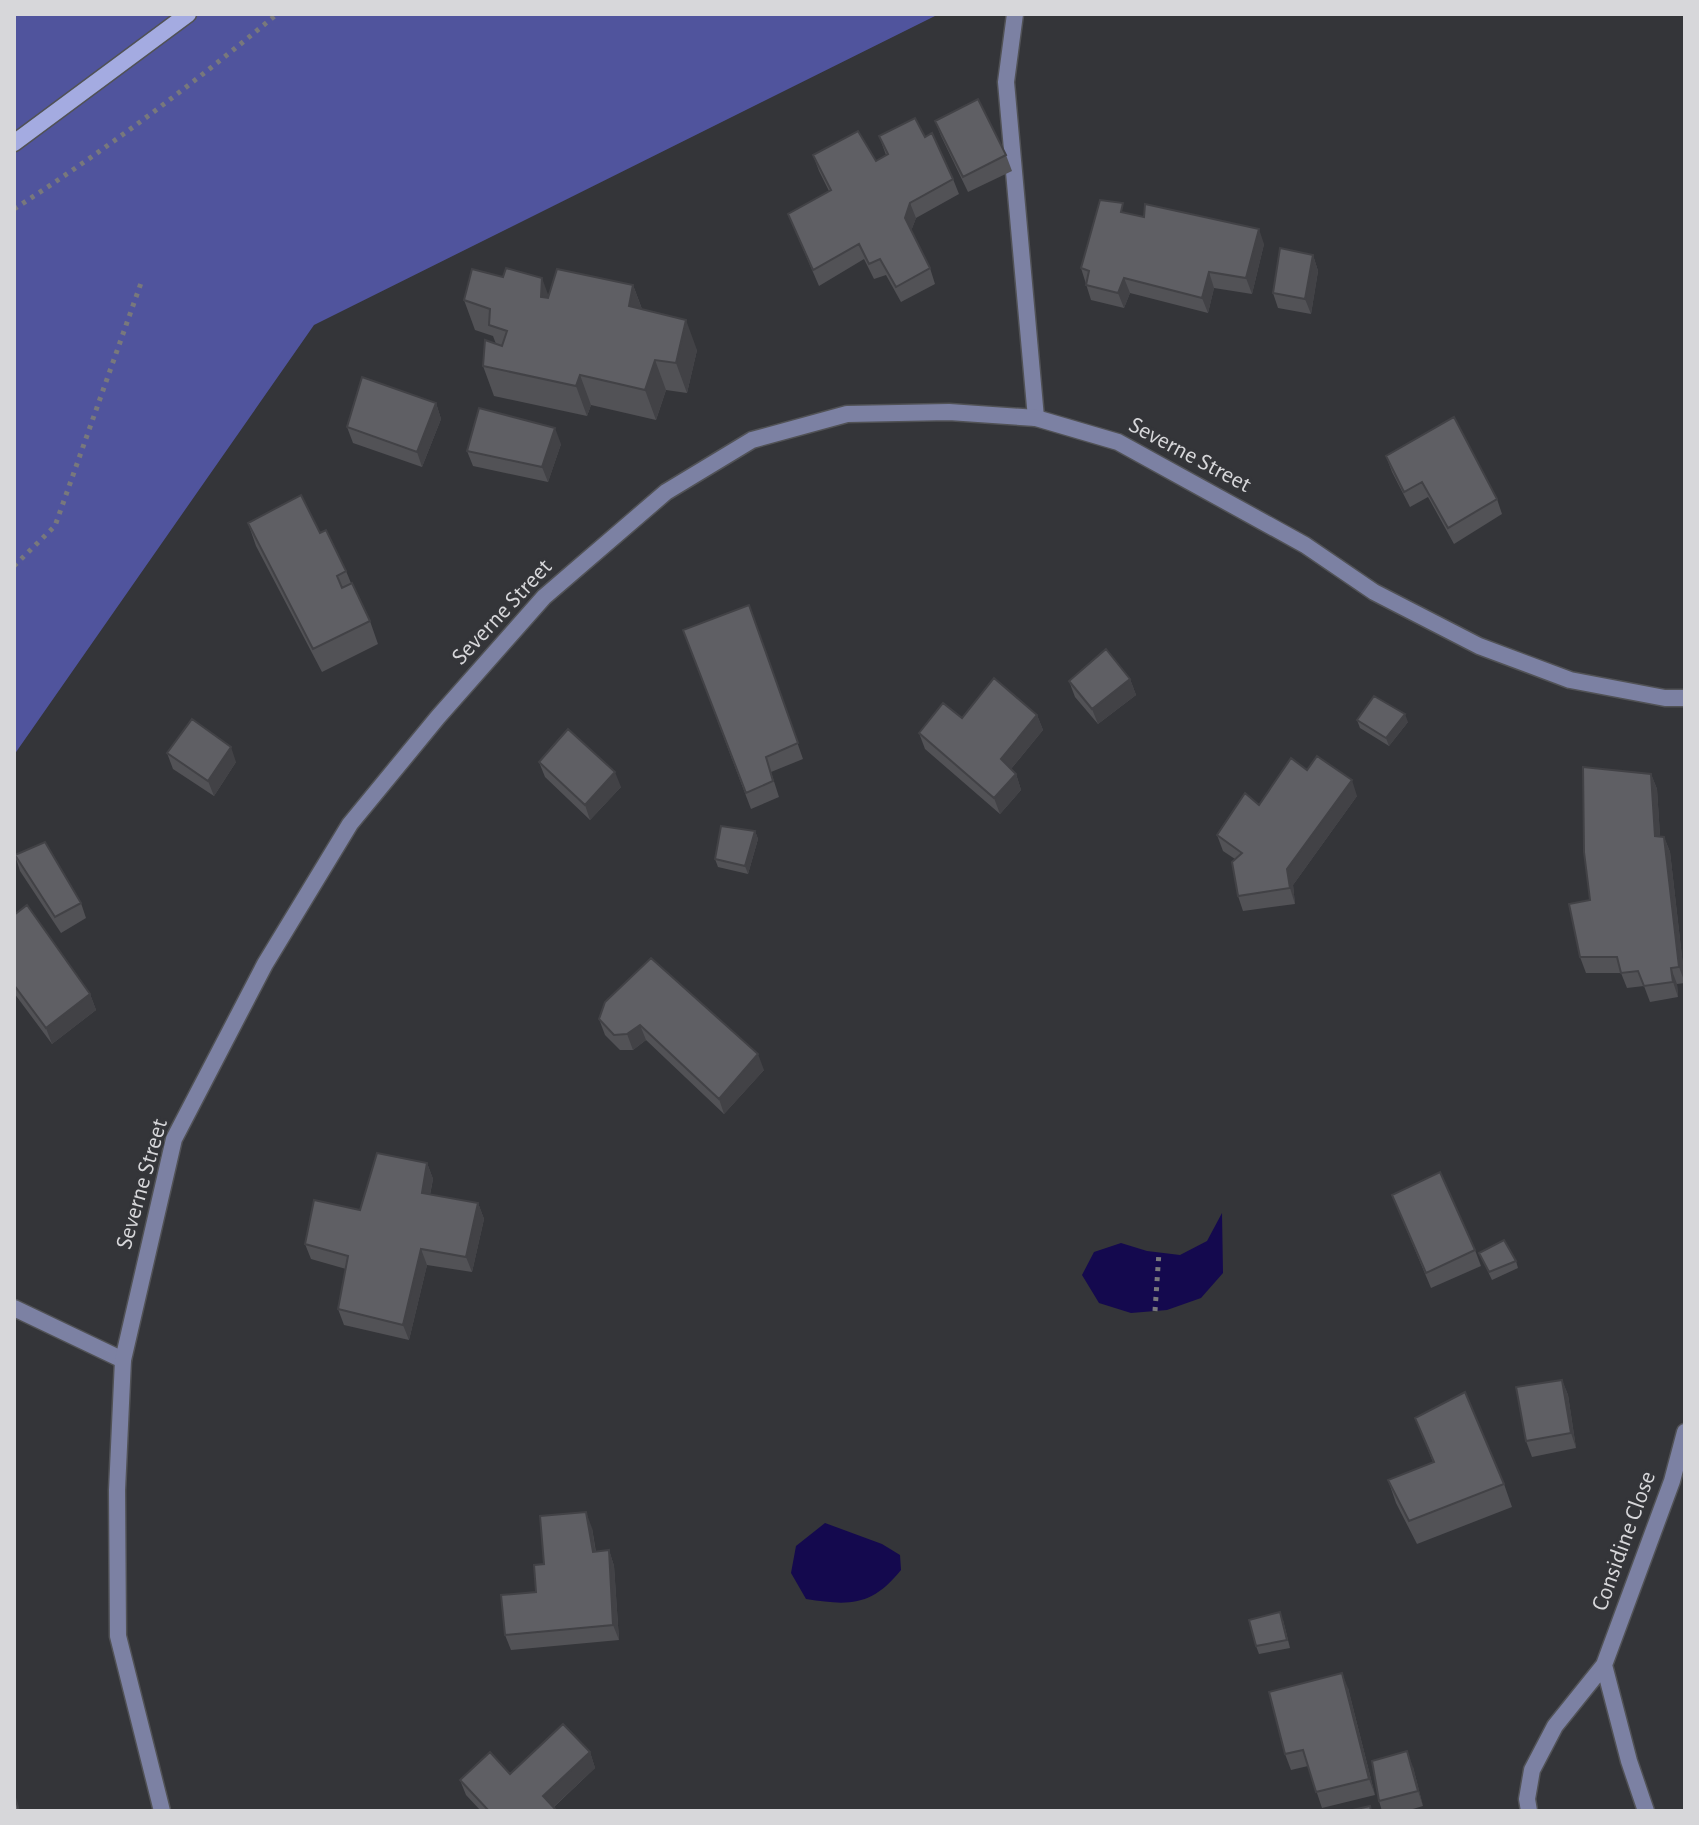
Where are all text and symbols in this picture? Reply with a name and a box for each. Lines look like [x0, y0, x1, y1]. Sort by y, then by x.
street label: Severne Street [1125, 413, 1255, 497]
street label: Severne Street [447, 554, 557, 669]
street label: Severne Street [112, 1116, 172, 1252]
street label: Considine Close [1588, 1468, 1660, 1614]

